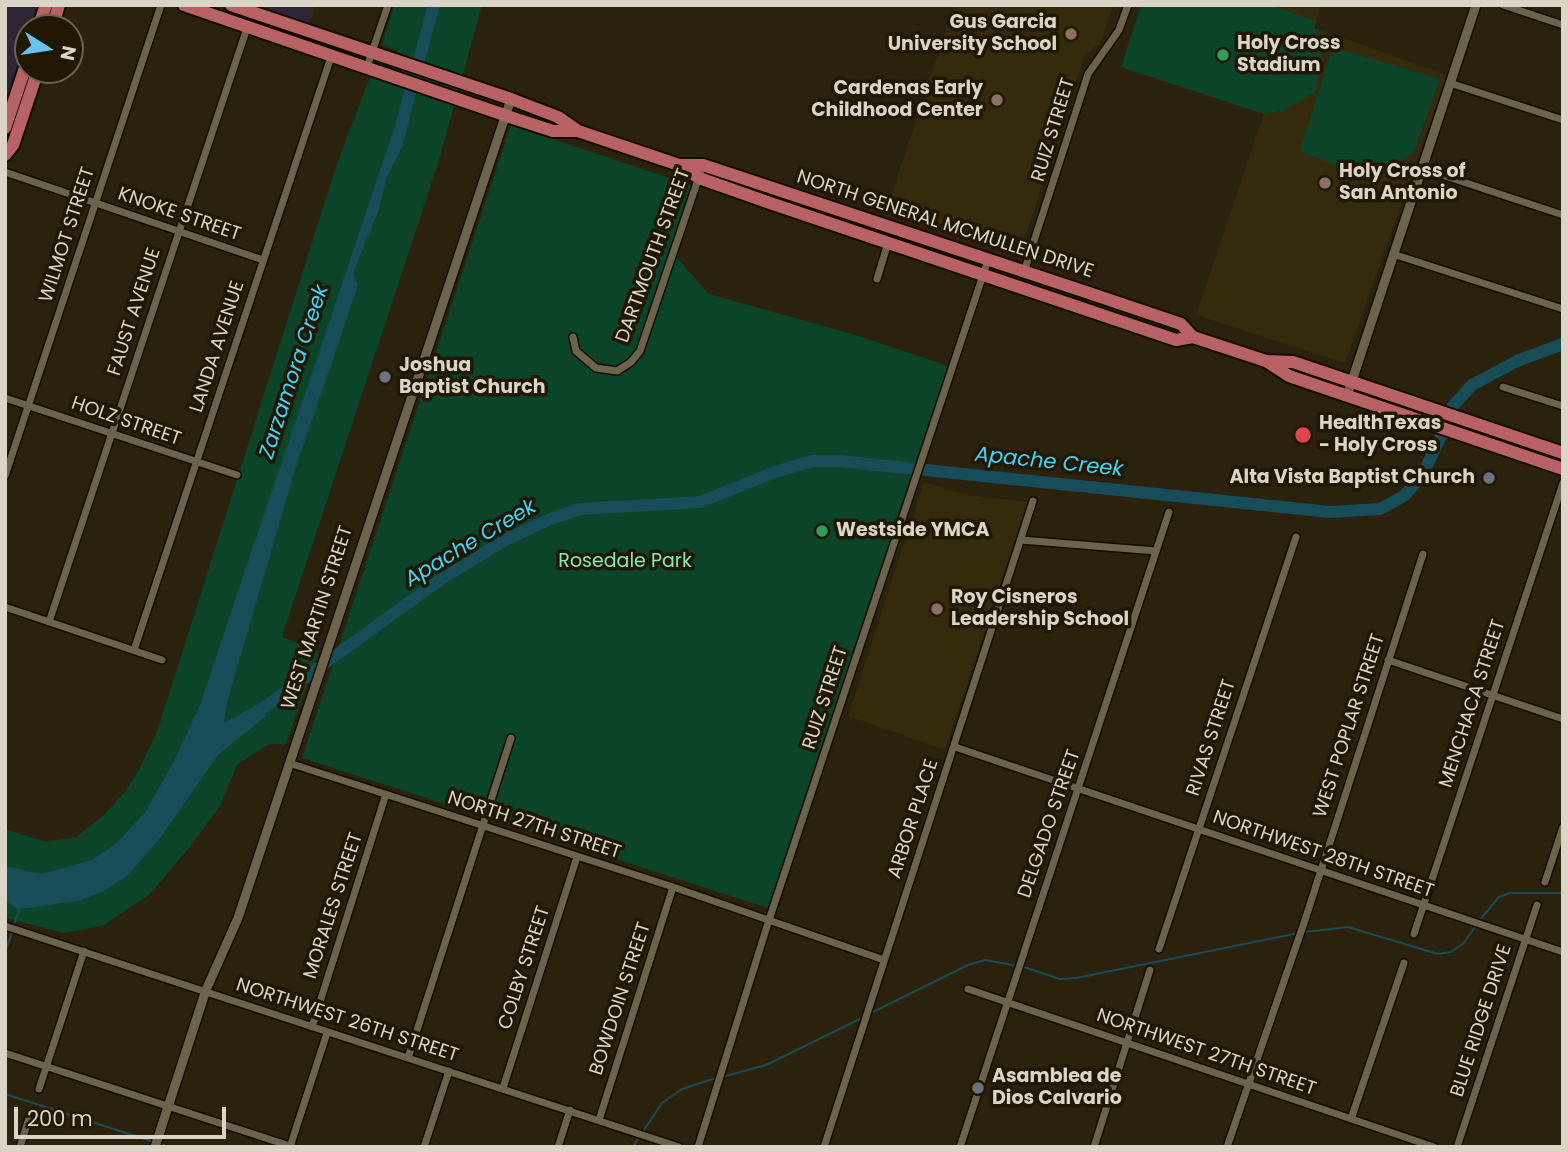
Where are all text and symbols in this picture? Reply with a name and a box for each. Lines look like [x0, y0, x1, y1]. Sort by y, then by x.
place label: Gus Garcia University School [888, 12, 1057, 56]
north arrow [14, 14, 84, 84]
marker: Gus Garcia University School [1063, 26, 1079, 42]
place label: Holy Cross Stadium [1237, 33, 1341, 77]
text: N [53, 43, 83, 63]
marker: Holy Cross Stadium [1215, 47, 1231, 63]
street label: RUIZ STREET [1027, 75, 1081, 185]
place label: Cardenas Early Childhood Center [811, 78, 983, 122]
marker: Cardenas Early Childhood Center [989, 92, 1005, 108]
place label: Holy Cross of San Antonio [1339, 161, 1466, 205]
street label: WILMOT STREET [35, 165, 101, 305]
street label: DARTMOUTH STREET [612, 166, 696, 346]
street label: NORTH GENERAL MCMULLEN DRIVE [794, 166, 1096, 284]
marker: Holy Cross of San Antonio [1317, 175, 1333, 191]
street label: KNOKE STREET [114, 183, 244, 247]
street label: FAUST AVENUE [104, 245, 166, 379]
street label: LANDA AVENUE [186, 278, 250, 416]
water label: Zarzamora Creek [255, 282, 335, 462]
place label: Joshua Baptist Church [399, 355, 546, 399]
marker: Joshua Baptist Church [377, 369, 393, 385]
street label: HOLZ STREET [68, 393, 184, 451]
place label: HealthTexas - Holy Cross [1319, 413, 1441, 457]
marker: HealthTexas - Holy Cross [1293, 425, 1313, 445]
water label: Apache Creek [974, 443, 1124, 483]
place label: Alta Vista Baptist Church [1230, 467, 1475, 489]
marker: Alta Vista Baptist Church [1481, 470, 1497, 486]
water label: Apache Creek [401, 495, 541, 593]
place label: Westside YMCA [836, 520, 990, 542]
street label: WEST MARTIN STREET [278, 523, 358, 713]
marker: Westside YMCA [814, 523, 830, 539]
park label: Rosedale Park [558, 551, 692, 573]
place label: Roy Cisneros Leadership School [951, 587, 1129, 631]
marker: Roy Cisneros Leadership School [929, 601, 945, 617]
street label: MENCHACA STREET [1435, 617, 1511, 791]
street label: WEST POPLAR STREET [1309, 631, 1391, 821]
street label: RUIZ STREET [799, 644, 853, 752]
street label: RIVAS STREET [1182, 677, 1242, 799]
street label: DELGADO STREET [1014, 747, 1086, 901]
street label: ARBOR PLACE [884, 757, 944, 881]
street label: NORTH 27TH STREET [444, 787, 624, 865]
street label: NORTHWEST 28TH STREET [1209, 806, 1437, 904]
street label: MORALES STREET [300, 830, 368, 982]
street label: COLBY STREET [494, 903, 556, 1033]
street label: BOWDOIN STREET [586, 920, 656, 1078]
street label: BLUE RIDGE DRIVE [1447, 942, 1517, 1100]
street label: NORTHWEST 26TH STREET [233, 974, 461, 1068]
street label: NORTHWEST 27TH STREET [1093, 1005, 1319, 1101]
place label: Asamblea de Dios Calvario [992, 1066, 1122, 1110]
marker: Asamblea de Dios Calvario [970, 1080, 986, 1096]
scale bar [18, 1092, 229, 1136]
text: 200 m [27, 1104, 93, 1133]

